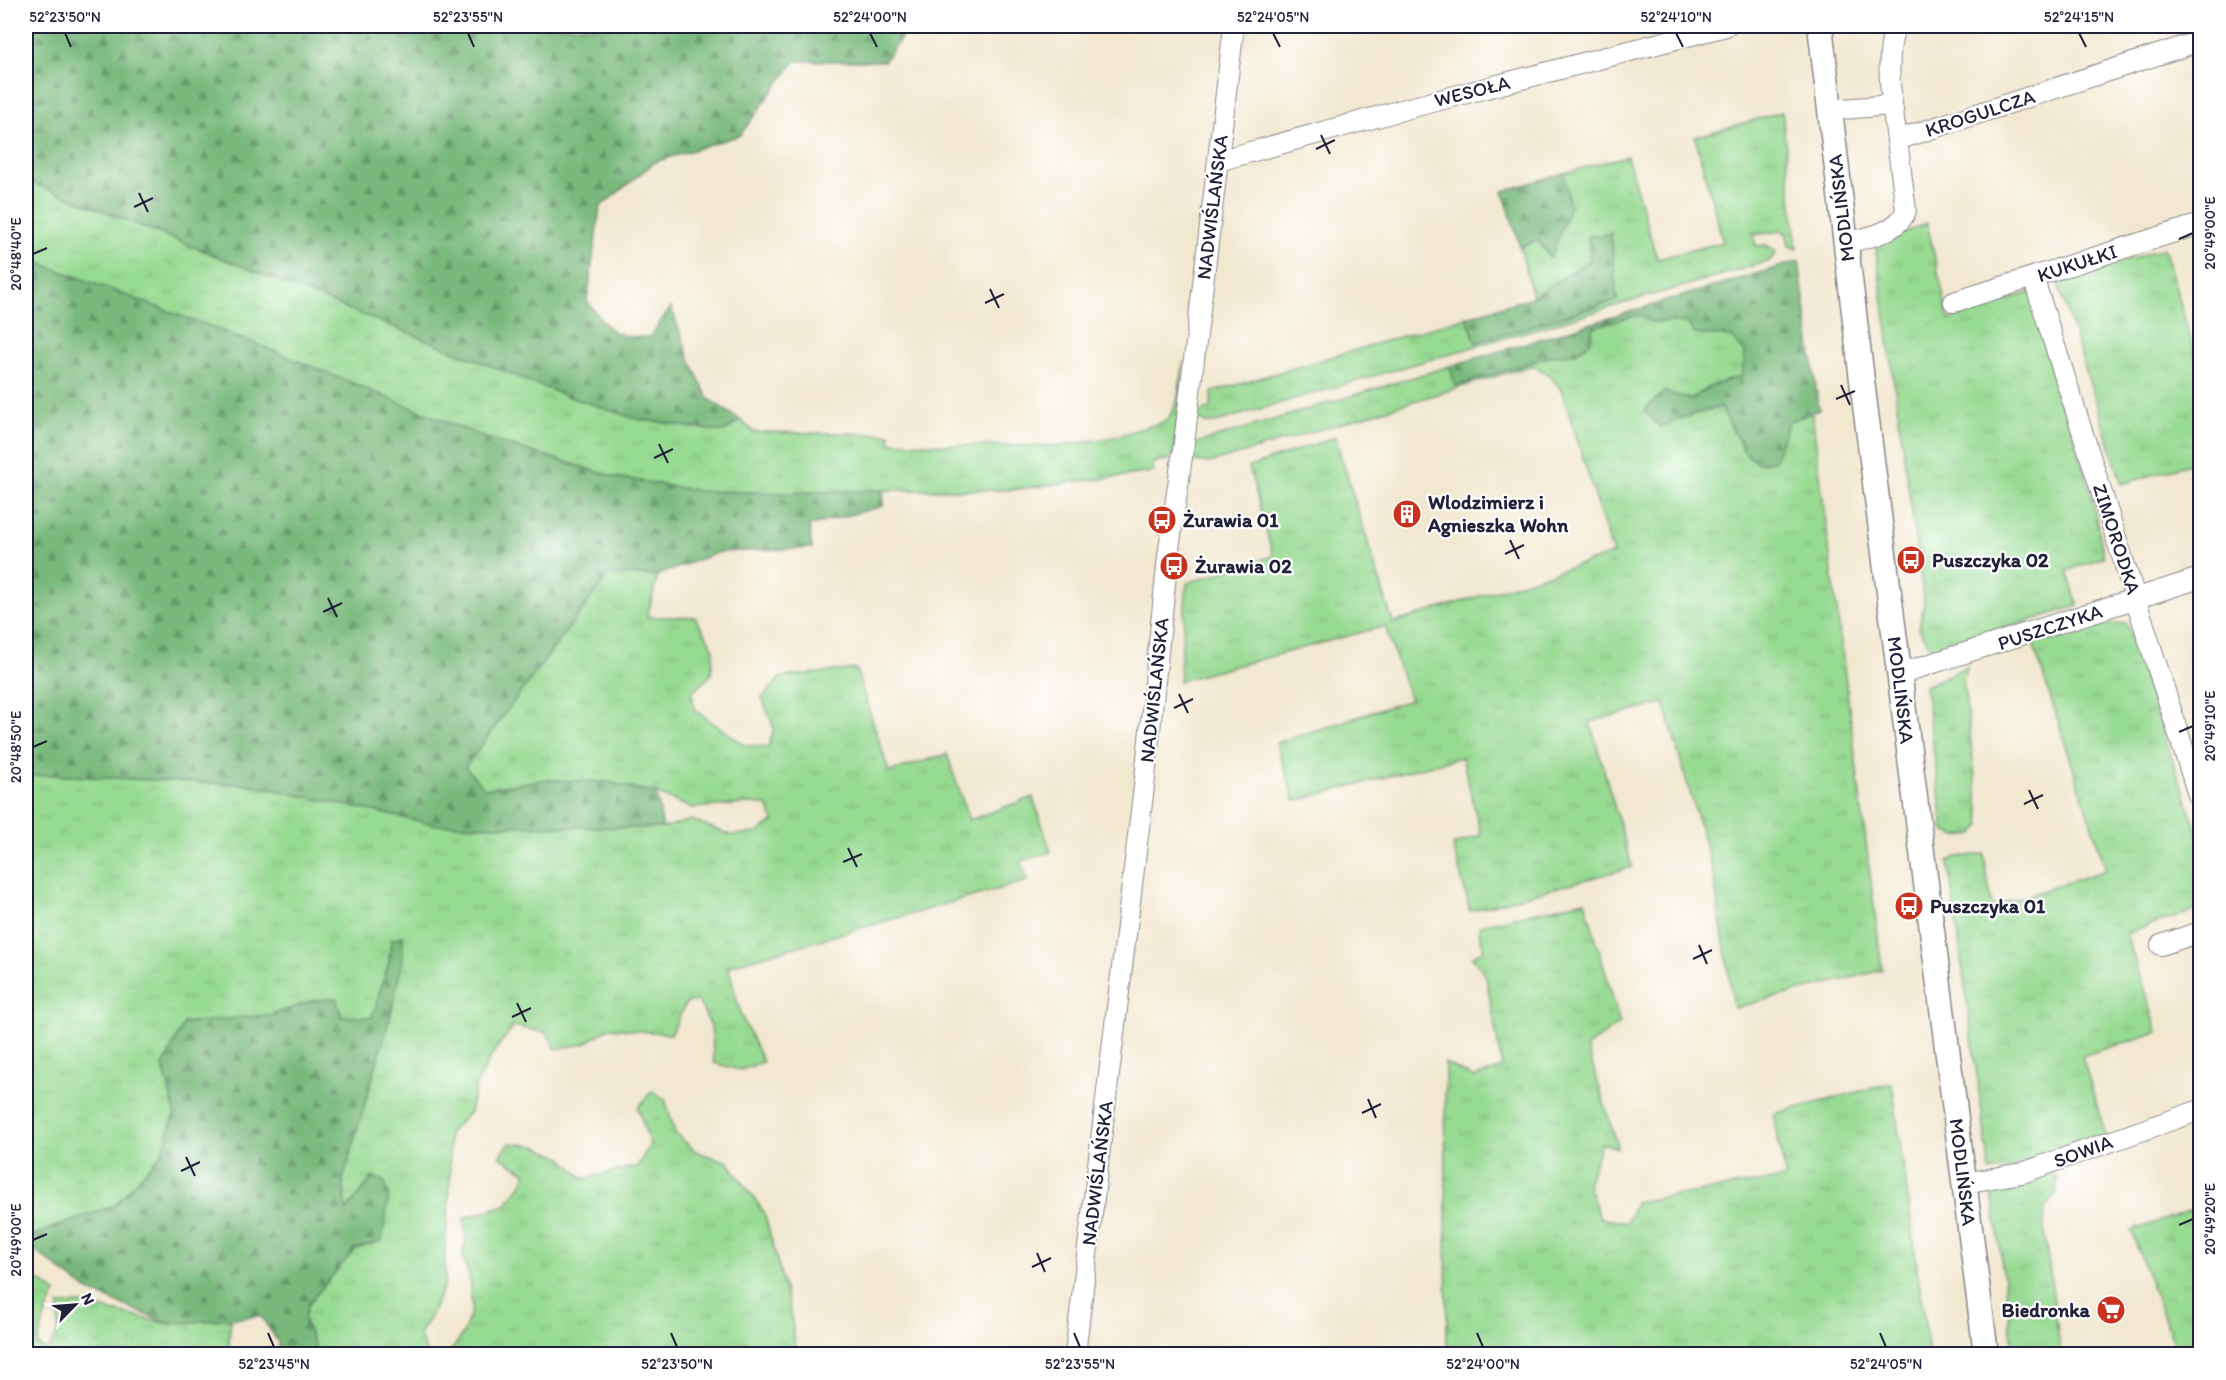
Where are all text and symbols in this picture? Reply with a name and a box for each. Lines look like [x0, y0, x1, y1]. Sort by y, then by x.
text: 52°23'50"N [29, 8, 101, 26]
text: 52°23'55"N [433, 8, 503, 26]
text: 52°24'00"N [833, 8, 907, 26]
text: 52°24'05"N [1237, 8, 1309, 26]
text: 52°24'10"N [1640, 8, 1712, 26]
text: 52°24'15"N [2044, 8, 2114, 26]
street label: WESOŁA [1432, 70, 1512, 112]
street label: KROGULCZA [1922, 84, 2038, 142]
street label: NADWIŚLAŃSKA [1191, 133, 1233, 281]
street label: MODLIŃSKA [1822, 153, 1860, 263]
text: 20°49'00"E [2201, 196, 2219, 270]
text: 20°48'40"E [7, 217, 25, 291]
street label: KUKUŁKI [2034, 239, 2120, 287]
street label: ZIMORODKA [2088, 481, 2146, 597]
place label: Wlodzimierz i Agnieszka Wohn [1427, 490, 1569, 538]
building icon: Wlodzimierz i Agnieszka Wohn [1391, 498, 1423, 530]
bus stop icon: Żurawia 01 [1146, 504, 1178, 536]
place label: Żurawia 01 [1183, 508, 1279, 532]
bus stop icon: Puszczyka 02 [1895, 544, 1927, 576]
place label: Puszczyka 02 [1932, 548, 2049, 573]
bus stop icon: Żurawia 02 [1158, 550, 1190, 582]
place label: Żurawia 02 [1195, 554, 1292, 578]
street label: PUSZCZYKA [1995, 599, 2105, 655]
street label: NADWIŚLAŃSKA [1134, 616, 1174, 764]
street label: MODLIŃSKA [1882, 635, 1920, 745]
text: 20°49'10"E [2201, 690, 2219, 762]
text: 20°48'50"E [7, 711, 25, 783]
bus stop icon: Puszczyka 01 [1893, 890, 1925, 922]
place label: Puszczyka 01 [1930, 894, 2046, 919]
street label: NADWIŚLAŃSKA [1076, 1099, 1118, 1247]
street label: MODLIŃSKA [1944, 1117, 1982, 1227]
street label: SOWIA [2050, 1129, 2116, 1173]
text: 20°49'20"E [2201, 1183, 2219, 1255]
text: 20°49'00"E [7, 1203, 25, 1277]
north arrow [45, 1275, 105, 1335]
text: N [77, 1290, 99, 1308]
supermarket icon: Biedronka [2095, 1294, 2127, 1326]
place label: Biedronka [2002, 1298, 2091, 1322]
text: 52°23'45"N [238, 1355, 310, 1373]
text: 52°23'50"N [641, 1355, 713, 1373]
text: 52°23'55"N [1045, 1355, 1115, 1373]
text: 52°24'00"N [1446, 1355, 1520, 1373]
text: 52°24'05"N [1850, 1355, 1922, 1373]

